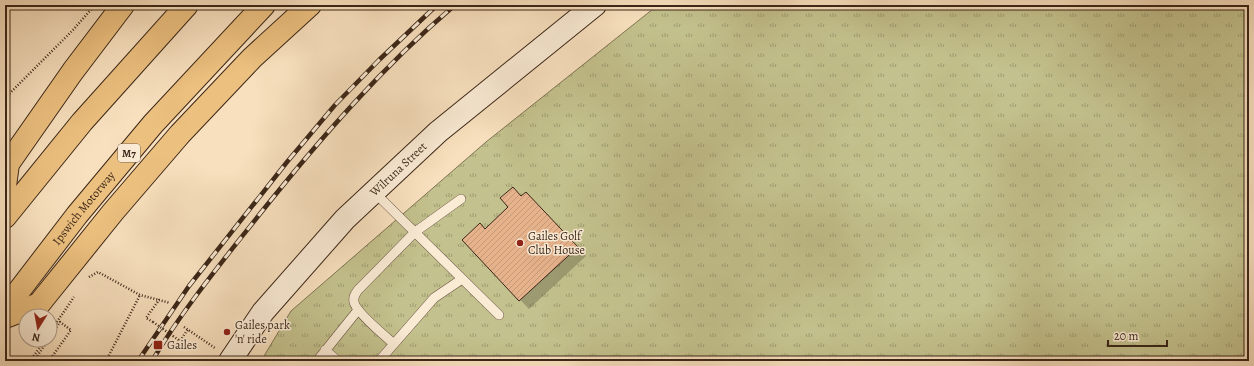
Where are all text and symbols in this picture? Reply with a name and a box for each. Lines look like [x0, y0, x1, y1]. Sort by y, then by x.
street label: Wilruna Street [366, 139, 430, 200]
road number: M7 [118, 144, 140, 162]
street label: Ipswich Motorway [49, 167, 119, 248]
place label: Gailes Golf Club House [528, 228, 585, 258]
marker: Gailes Golf Club House [515, 238, 525, 248]
north arrow [18, 308, 58, 348]
place label: Gailes park 'n' ride [235, 317, 290, 347]
scale bar [1108, 322, 1167, 348]
marker: Gailes park 'n' ride [222, 327, 232, 337]
text: 20 m [1114, 328, 1138, 344]
text: N [31, 329, 42, 345]
place label: Gailes [167, 337, 197, 353]
marker: Gailes [152, 339, 164, 351]

